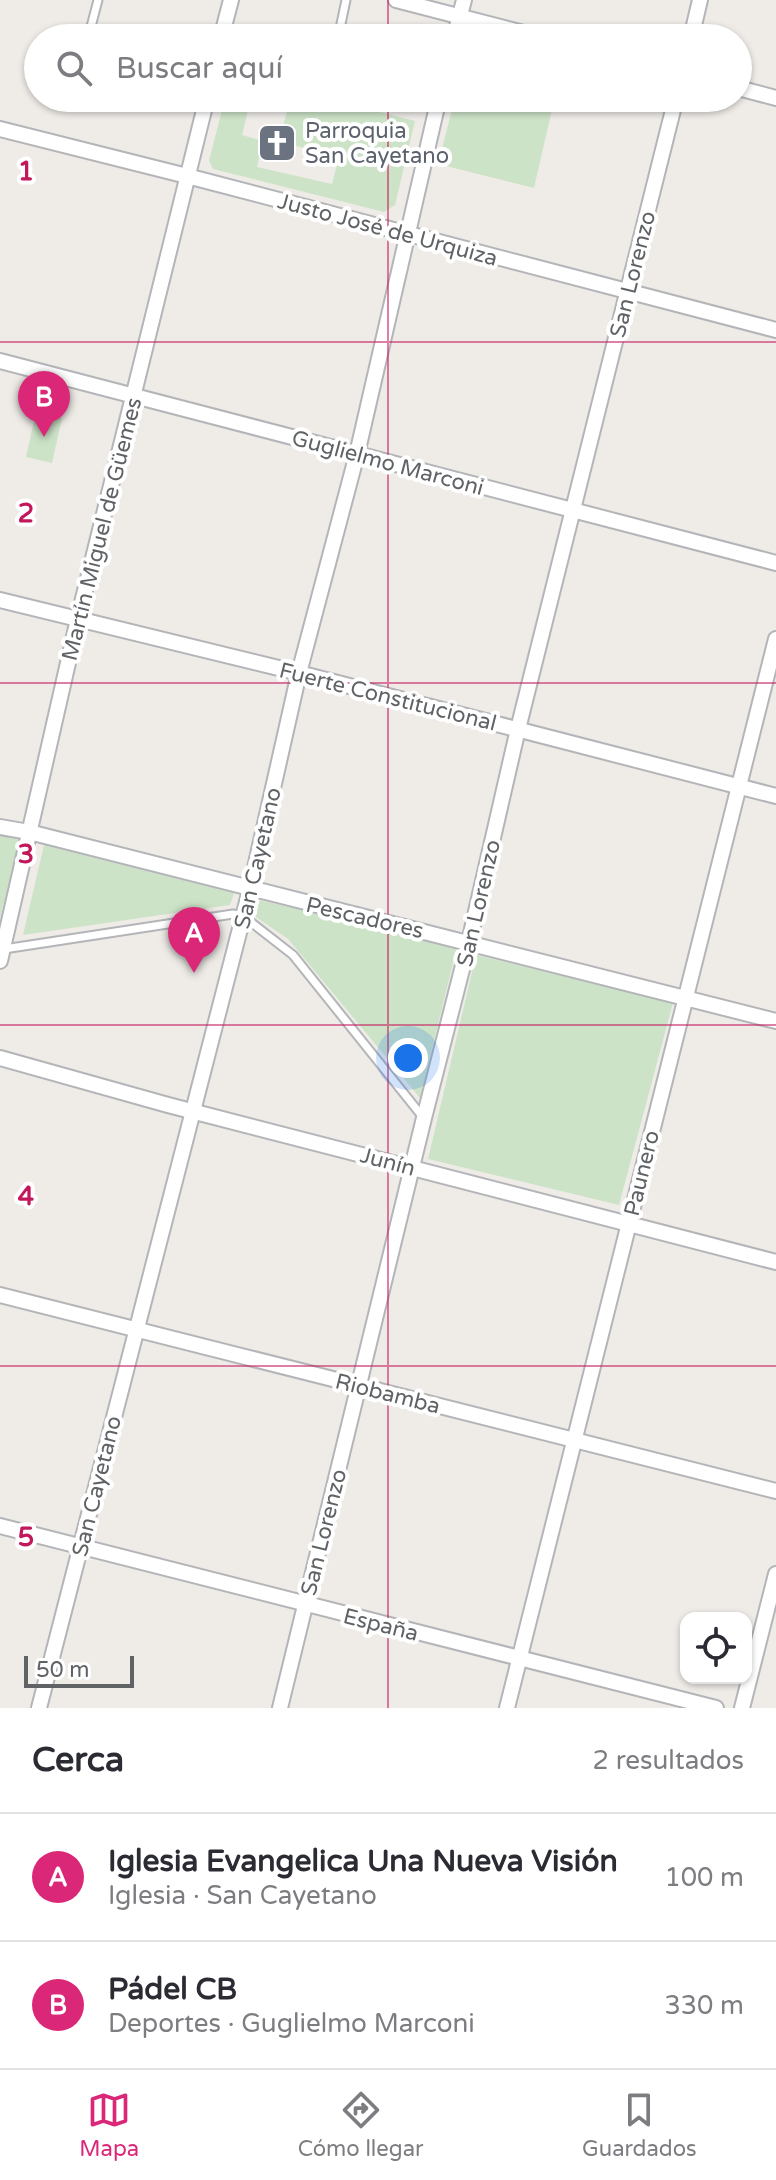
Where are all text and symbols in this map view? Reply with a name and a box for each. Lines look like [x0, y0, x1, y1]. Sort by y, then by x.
search box [24, 24, 752, 112]
icon: search [52, 46, 96, 90]
text: Buscar aquí [116, 50, 283, 87]
place label: Parroquia San Cayetano [305, 118, 449, 169]
church icon: Parroquia San Cayetano [256, 122, 298, 164]
text: 1 [18, 156, 34, 187]
street label: Justo José de Urquiza [275, 188, 500, 272]
street label: San Lorenzo [605, 208, 661, 340]
pin: B [18, 371, 70, 437]
street label: Martín Miguel de Güemes [57, 395, 147, 663]
street label: Guglielmo Marconi [289, 425, 487, 501]
text: 2 [18, 498, 34, 529]
street label: Fuerte Constitucional [276, 657, 499, 737]
street label: San Cayetano [229, 785, 287, 931]
street label: San Lorenzo [452, 837, 506, 969]
text: 3 [18, 839, 34, 870]
street label: Pescadores [303, 892, 426, 944]
pin: A [168, 907, 220, 973]
your location [388, 1038, 428, 1078]
street label: Paunero [619, 1128, 665, 1219]
street label: Junín [357, 1142, 418, 1182]
text: 4 [18, 1181, 34, 1212]
street label: Riobamba [333, 1368, 443, 1420]
street label: San Cayetano [67, 1413, 127, 1559]
street label: San Lorenzo [296, 1466, 352, 1598]
text: 5 [18, 1522, 34, 1553]
street label: España [341, 1603, 421, 1647]
map controls [680, 1612, 752, 1684]
button: locate [680, 1612, 752, 1684]
scale bar [24, 1652, 134, 1688]
text: 50 m [36, 1657, 90, 1683]
text: Cerca [32, 1740, 124, 1781]
text: 2 resultados [593, 1745, 744, 1776]
text: Iglesia Evangelica Una Nueva Visión [108, 1843, 618, 1880]
text: A [48, 1862, 68, 1893]
text: 100 m [664, 1862, 744, 1893]
text: Iglesia · San Cayetano [108, 1880, 377, 1911]
text: Pádel CB [108, 1971, 237, 2008]
text: B [49, 1990, 67, 2021]
text: 330 m [664, 1990, 744, 2021]
text: Deportes · Guglielmo Marconi [108, 2008, 475, 2039]
tab: Mapa [79, 2088, 139, 2162]
tab: Cómo llegar [298, 2088, 423, 2162]
tab: Guardados [582, 2088, 697, 2162]

